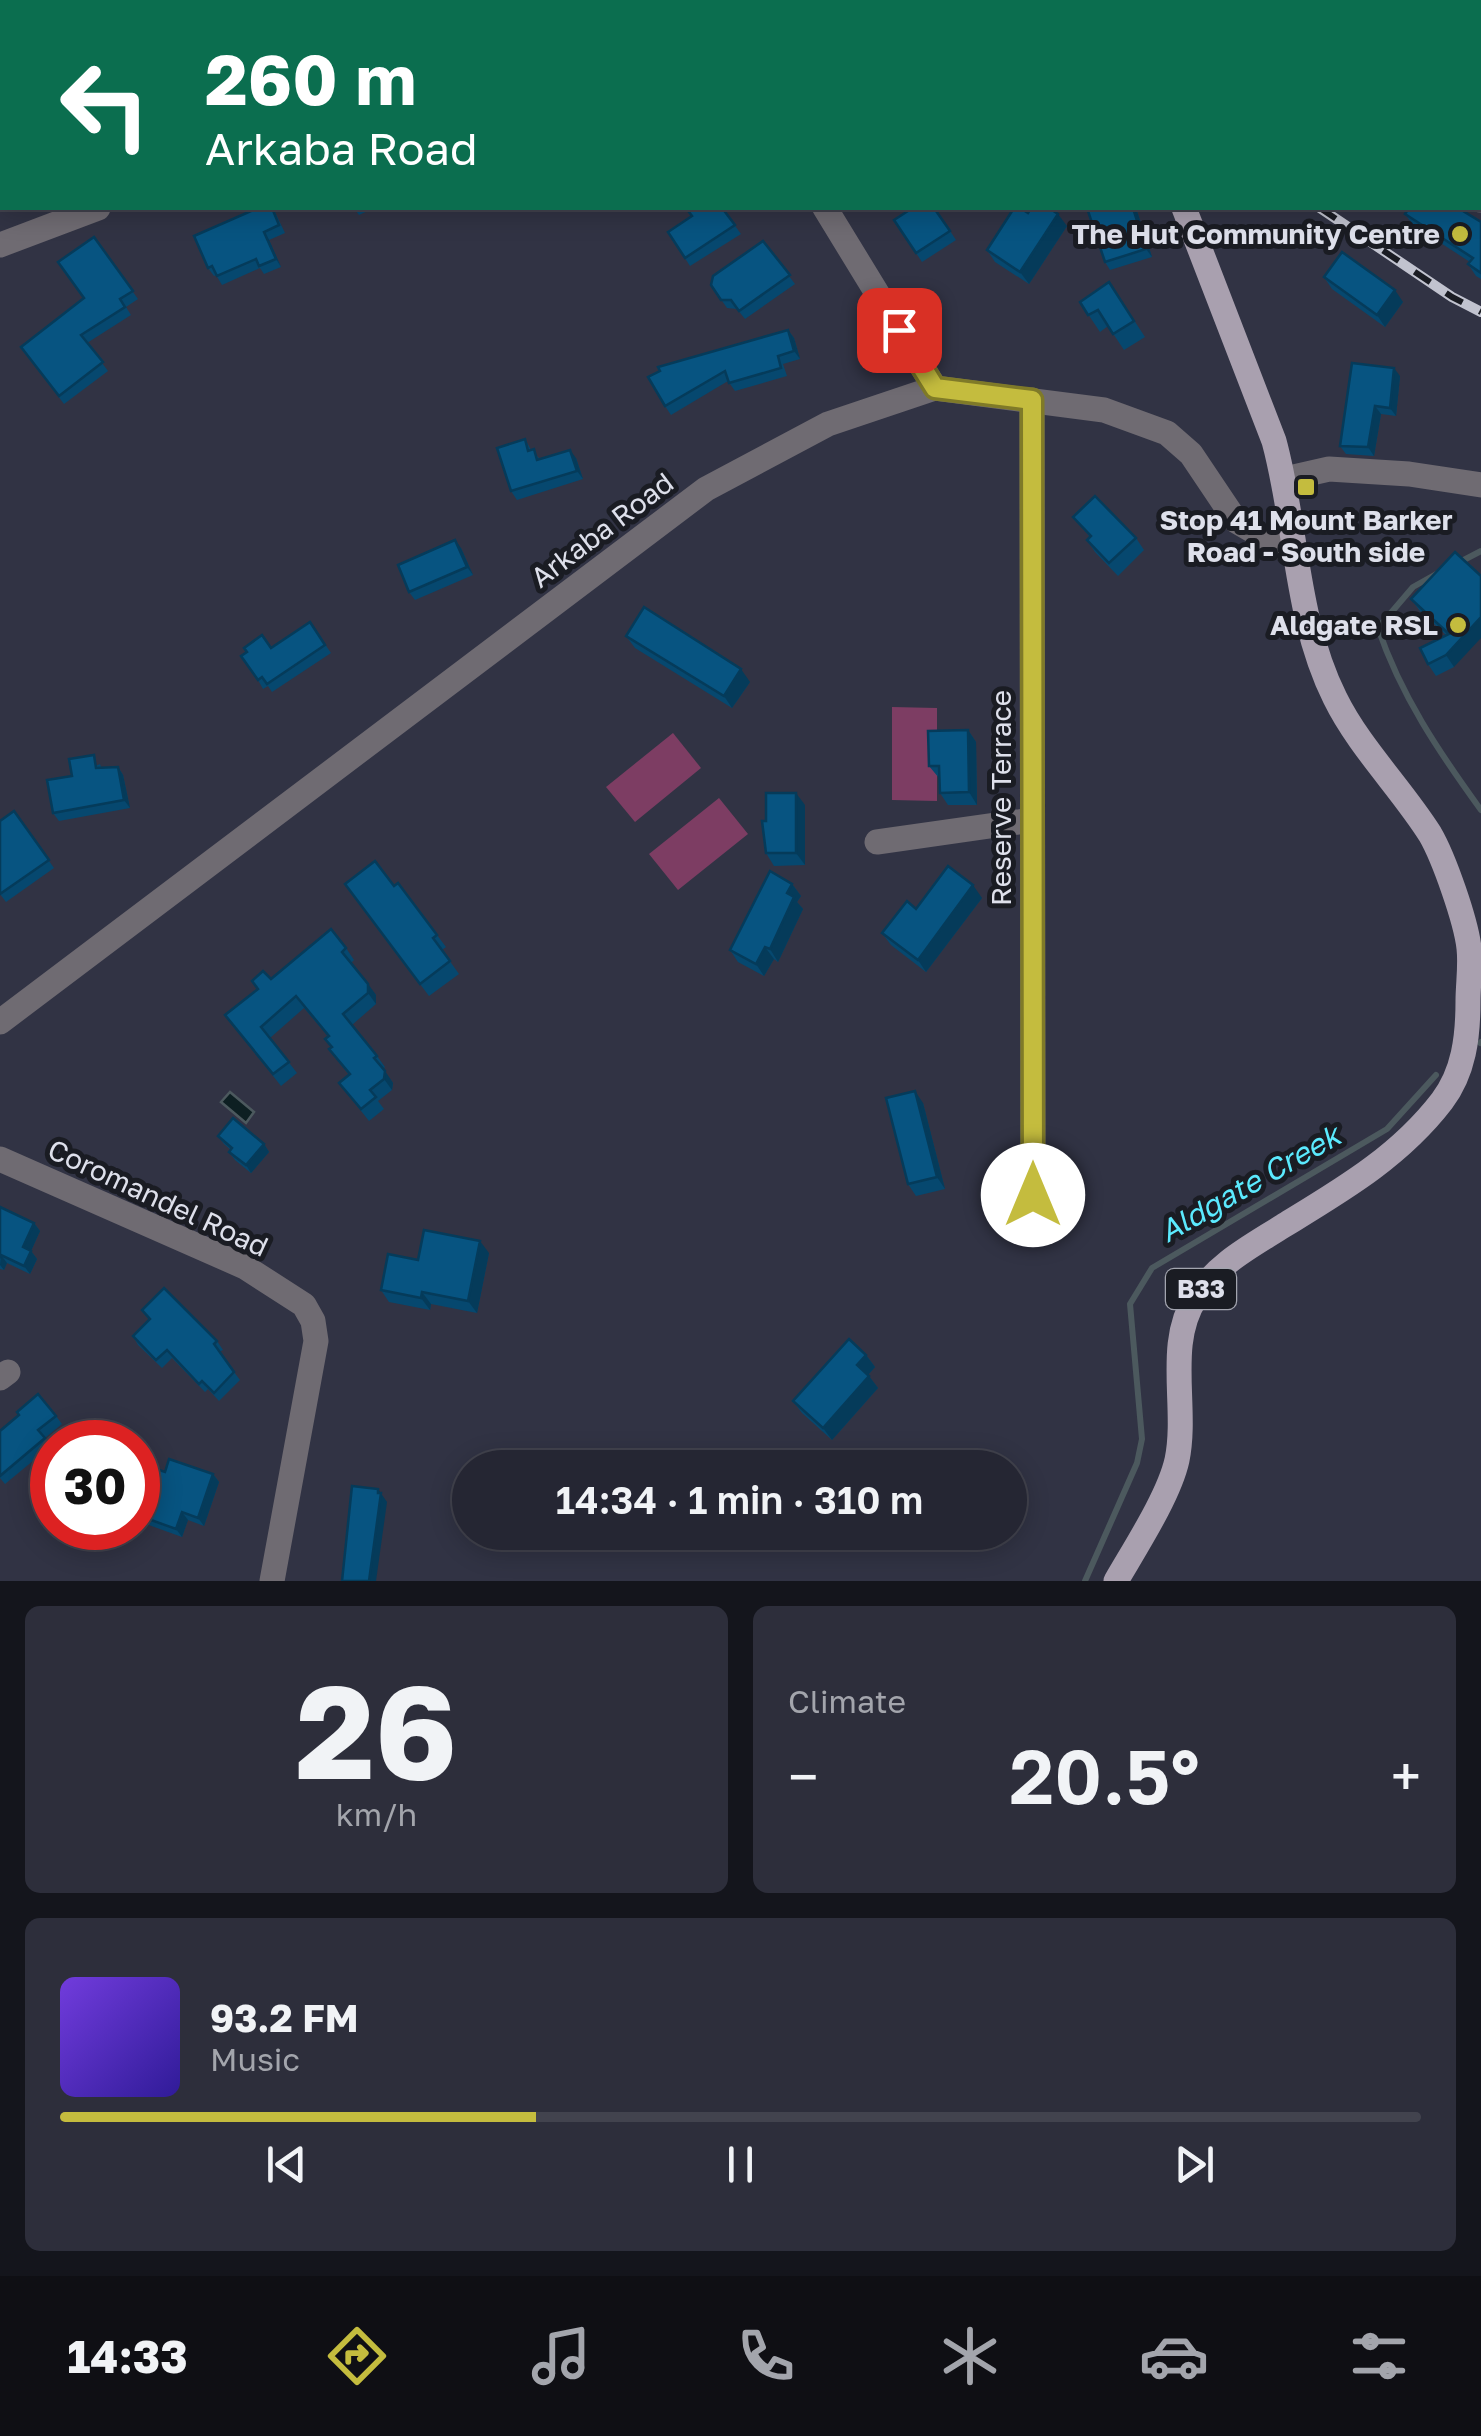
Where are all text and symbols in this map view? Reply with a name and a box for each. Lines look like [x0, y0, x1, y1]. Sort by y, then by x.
text: 260 m [205, 36, 416, 120]
icon: left [40, 40, 170, 170]
text: Arkaba Road [205, 121, 478, 175]
place label: The Hut Community Centre [1071, 217, 1440, 250]
marker: The Hut Community Centre [1449, 223, 1471, 245]
pin [857, 288, 942, 373]
icon: arrive [872, 303, 927, 358]
street label: Arkaba Road [524, 465, 679, 594]
marker: Stop 41 Mount Barker Road - South side [1295, 476, 1317, 498]
place label: Stop 41 Mount Barker Road - South side [1159, 503, 1453, 568]
place label: Aldgate RSL [1270, 608, 1438, 641]
marker: Aldgate RSL [1447, 614, 1469, 636]
street label: Reserve Terrace [984, 690, 1017, 906]
water label: Aldgate Creek [1153, 1115, 1349, 1249]
street label: Coromandel Road [43, 1132, 274, 1263]
position arrow [981, 1143, 1085, 1247]
road number: B33 [1166, 1269, 1236, 1309]
speed limit sign: 30 [30, 1420, 160, 1550]
text: 14:34 · 1 min · 310 m [556, 1477, 923, 1522]
text: 26 [296, 1652, 457, 1808]
text: Climate [788, 1682, 906, 1720]
text: 20.5° [1009, 1730, 1200, 1821]
text: − [788, 1743, 818, 1809]
text: + [1391, 1743, 1421, 1809]
text: km/h [336, 1795, 417, 1833]
text: 93.2 FM [210, 1995, 359, 2040]
text: Music [210, 2040, 300, 2078]
icon: previous [259, 2137, 314, 2192]
icon: pause [713, 2137, 768, 2192]
icon: next [1167, 2137, 1222, 2192]
icon: directions [322, 2321, 392, 2391]
icon: music [526, 2321, 596, 2391]
icon: phone [731, 2321, 801, 2391]
icon: climate [935, 2321, 1005, 2391]
icon: car [1139, 2321, 1209, 2391]
icon: filters [1344, 2321, 1414, 2391]
text: 14:33 [67, 2329, 188, 2383]

